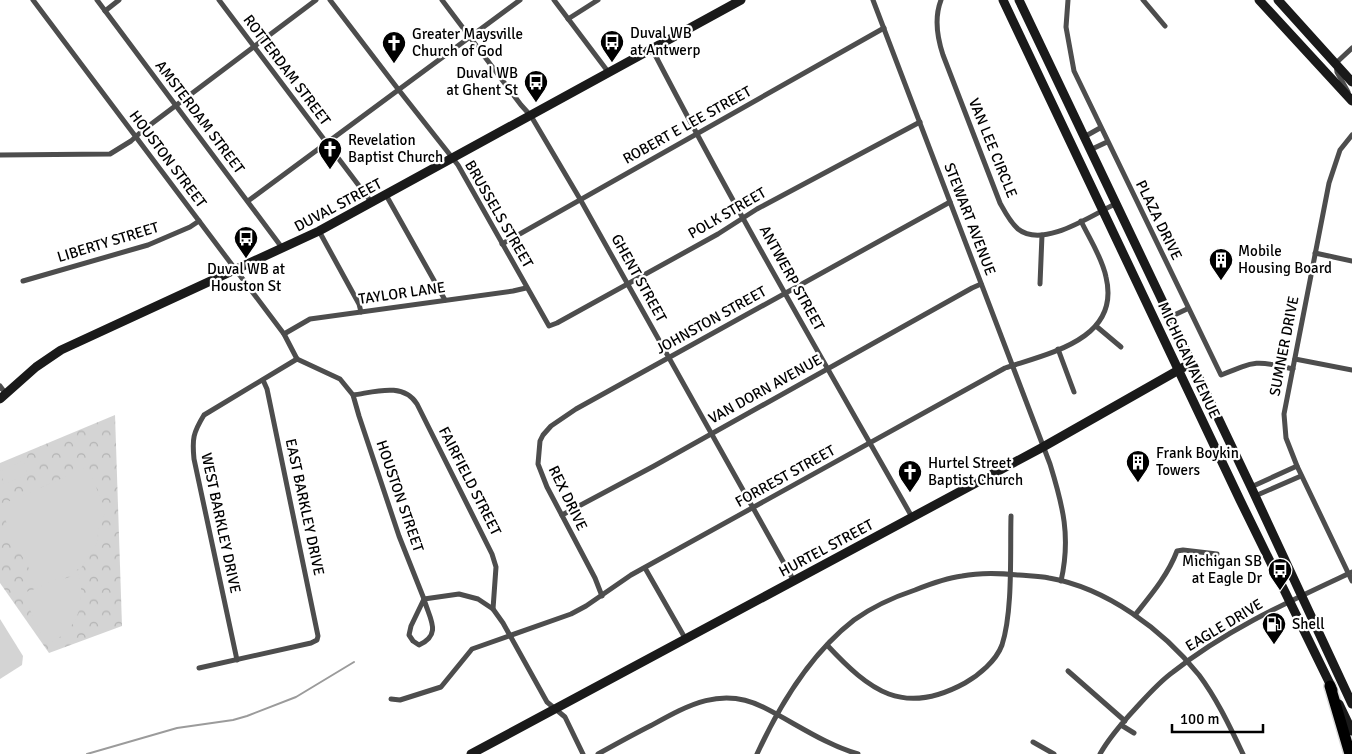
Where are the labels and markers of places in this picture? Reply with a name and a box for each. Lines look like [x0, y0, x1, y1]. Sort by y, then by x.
place label: Duval WB at Antwerp [630, 24, 700, 59]
place label: Greater Maysville Church of God [412, 25, 523, 60]
bus stop icon: Duval WB at Antwerp [599, 29, 625, 63]
church icon: Greater Maysville Church of God [381, 30, 407, 64]
place label: Duval WB at Ghent St [446, 64, 518, 99]
bus stop icon: Duval WB at Ghent St [523, 69, 549, 103]
place label: Revelation Baptist Church [348, 131, 443, 166]
church icon: Revelation Baptist Church [317, 136, 343, 170]
bus stop icon: Duval WB at Houston St [233, 225, 259, 259]
place label: Mobile Housing Board [1238, 242, 1332, 277]
building icon: Mobile Housing Board [1208, 247, 1234, 281]
place label: Duval WB at Houston St [207, 260, 285, 295]
place label: Frank Boykin Towers [1156, 444, 1239, 479]
building icon: Frank Boykin Towers [1125, 449, 1151, 483]
place label: Hurtel Street Baptist Church [928, 454, 1023, 489]
church icon: Hurtel Street Baptist Church [897, 459, 923, 493]
place label: Michigan SB at Eagle Dr [1182, 552, 1262, 587]
bus stop icon: Michigan SB at Eagle Dr [1267, 557, 1293, 591]
fuel station icon: Shell [1261, 611, 1287, 645]
place label: Shell [1292, 615, 1325, 633]

